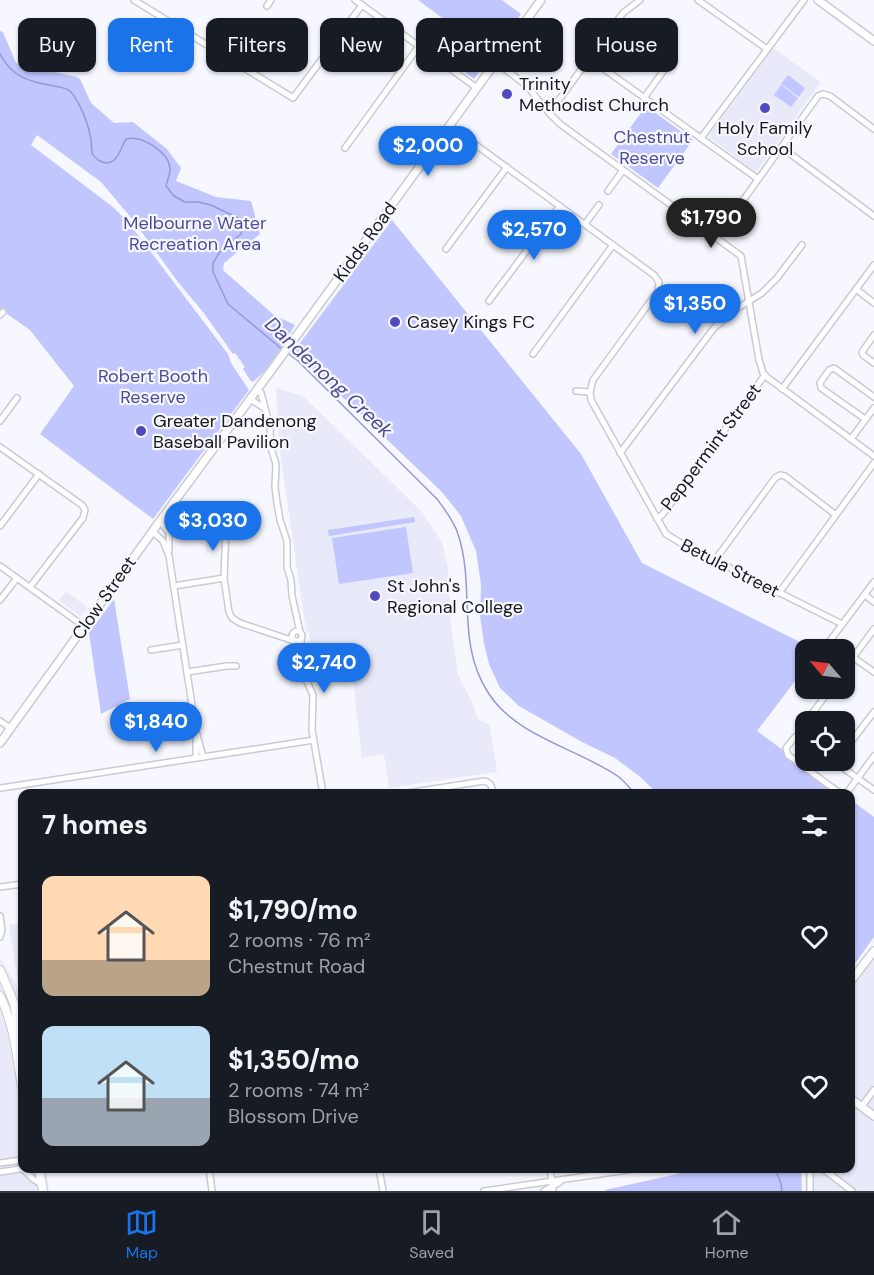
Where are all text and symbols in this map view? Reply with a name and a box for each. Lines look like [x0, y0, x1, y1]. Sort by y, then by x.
chip: Buy [18, 18, 96, 72]
chip: Rent [108, 18, 194, 72]
chip: Filters [206, 18, 308, 72]
chip: New [320, 18, 404, 72]
chip: Apartment [416, 18, 563, 72]
chip: House [575, 18, 678, 72]
place label: Trinity Methodist Church [519, 72, 669, 117]
marker: Trinity Methodist Church [500, 87, 514, 101]
marker: Holy Family School [758, 101, 772, 115]
place label: Holy Family School [718, 116, 812, 161]
park label: Chestnut Reserve [614, 125, 690, 170]
pin: $2,000 [379, 126, 477, 177]
text: $2,000 [393, 132, 463, 158]
street label: Kidds Road [328, 197, 402, 287]
pin: $1,790 [662, 198, 760, 249]
text: $1,790 [680, 204, 742, 230]
pin: $2,570 [485, 210, 583, 261]
park label: Melbourne Water Recreation Area [123, 211, 267, 256]
text: $2,570 [501, 216, 567, 242]
pin: $1,350 [646, 284, 744, 335]
text: $1,350 [664, 290, 726, 316]
place label: Casey Kings FC [407, 310, 535, 334]
water label: Dandenong Creek [259, 311, 399, 444]
marker: Casey Kings FC [388, 315, 402, 329]
park label: Robert Booth Reserve [98, 364, 208, 409]
street label: Peppermint Street [655, 379, 767, 515]
place label: Greater Dandenong Baseball Pavilion [153, 409, 317, 454]
marker: Greater Dandenong Baseball Pavilion [134, 424, 148, 438]
pin: $3,030 [164, 501, 262, 552]
text: $3,030 [178, 507, 248, 533]
street label: Betula Street [677, 533, 783, 603]
street label: Clow Street [66, 551, 142, 645]
place label: St John's Regional College [387, 574, 523, 619]
marker: St John's Regional College [368, 589, 382, 603]
north arrow [795, 639, 855, 699]
map controls [795, 639, 855, 771]
pin: $2,740 [275, 643, 373, 694]
text: $2,740 [291, 649, 357, 675]
pin: $1,840 [107, 702, 205, 753]
text: $1,840 [124, 708, 188, 734]
button: locate [795, 711, 855, 771]
text: 7 homes [42, 808, 148, 842]
icon: filters [798, 809, 831, 842]
text: $1,790/mo [228, 893, 358, 927]
icon: home [90, 900, 162, 972]
icon: heart [798, 920, 831, 953]
text: 2 rooms · 76 m² [228, 927, 371, 953]
text: Chestnut Road [228, 953, 365, 979]
text: $1,350/mo [228, 1043, 360, 1077]
icon: home [90, 1050, 162, 1122]
icon: heart [798, 1070, 831, 1103]
text: 2 rooms · 74 m² [228, 1077, 369, 1103]
text: Blossom Drive [228, 1103, 359, 1129]
tab: Map [125, 1206, 158, 1263]
tab: Saved [409, 1206, 454, 1263]
tab: Home [705, 1206, 749, 1263]

